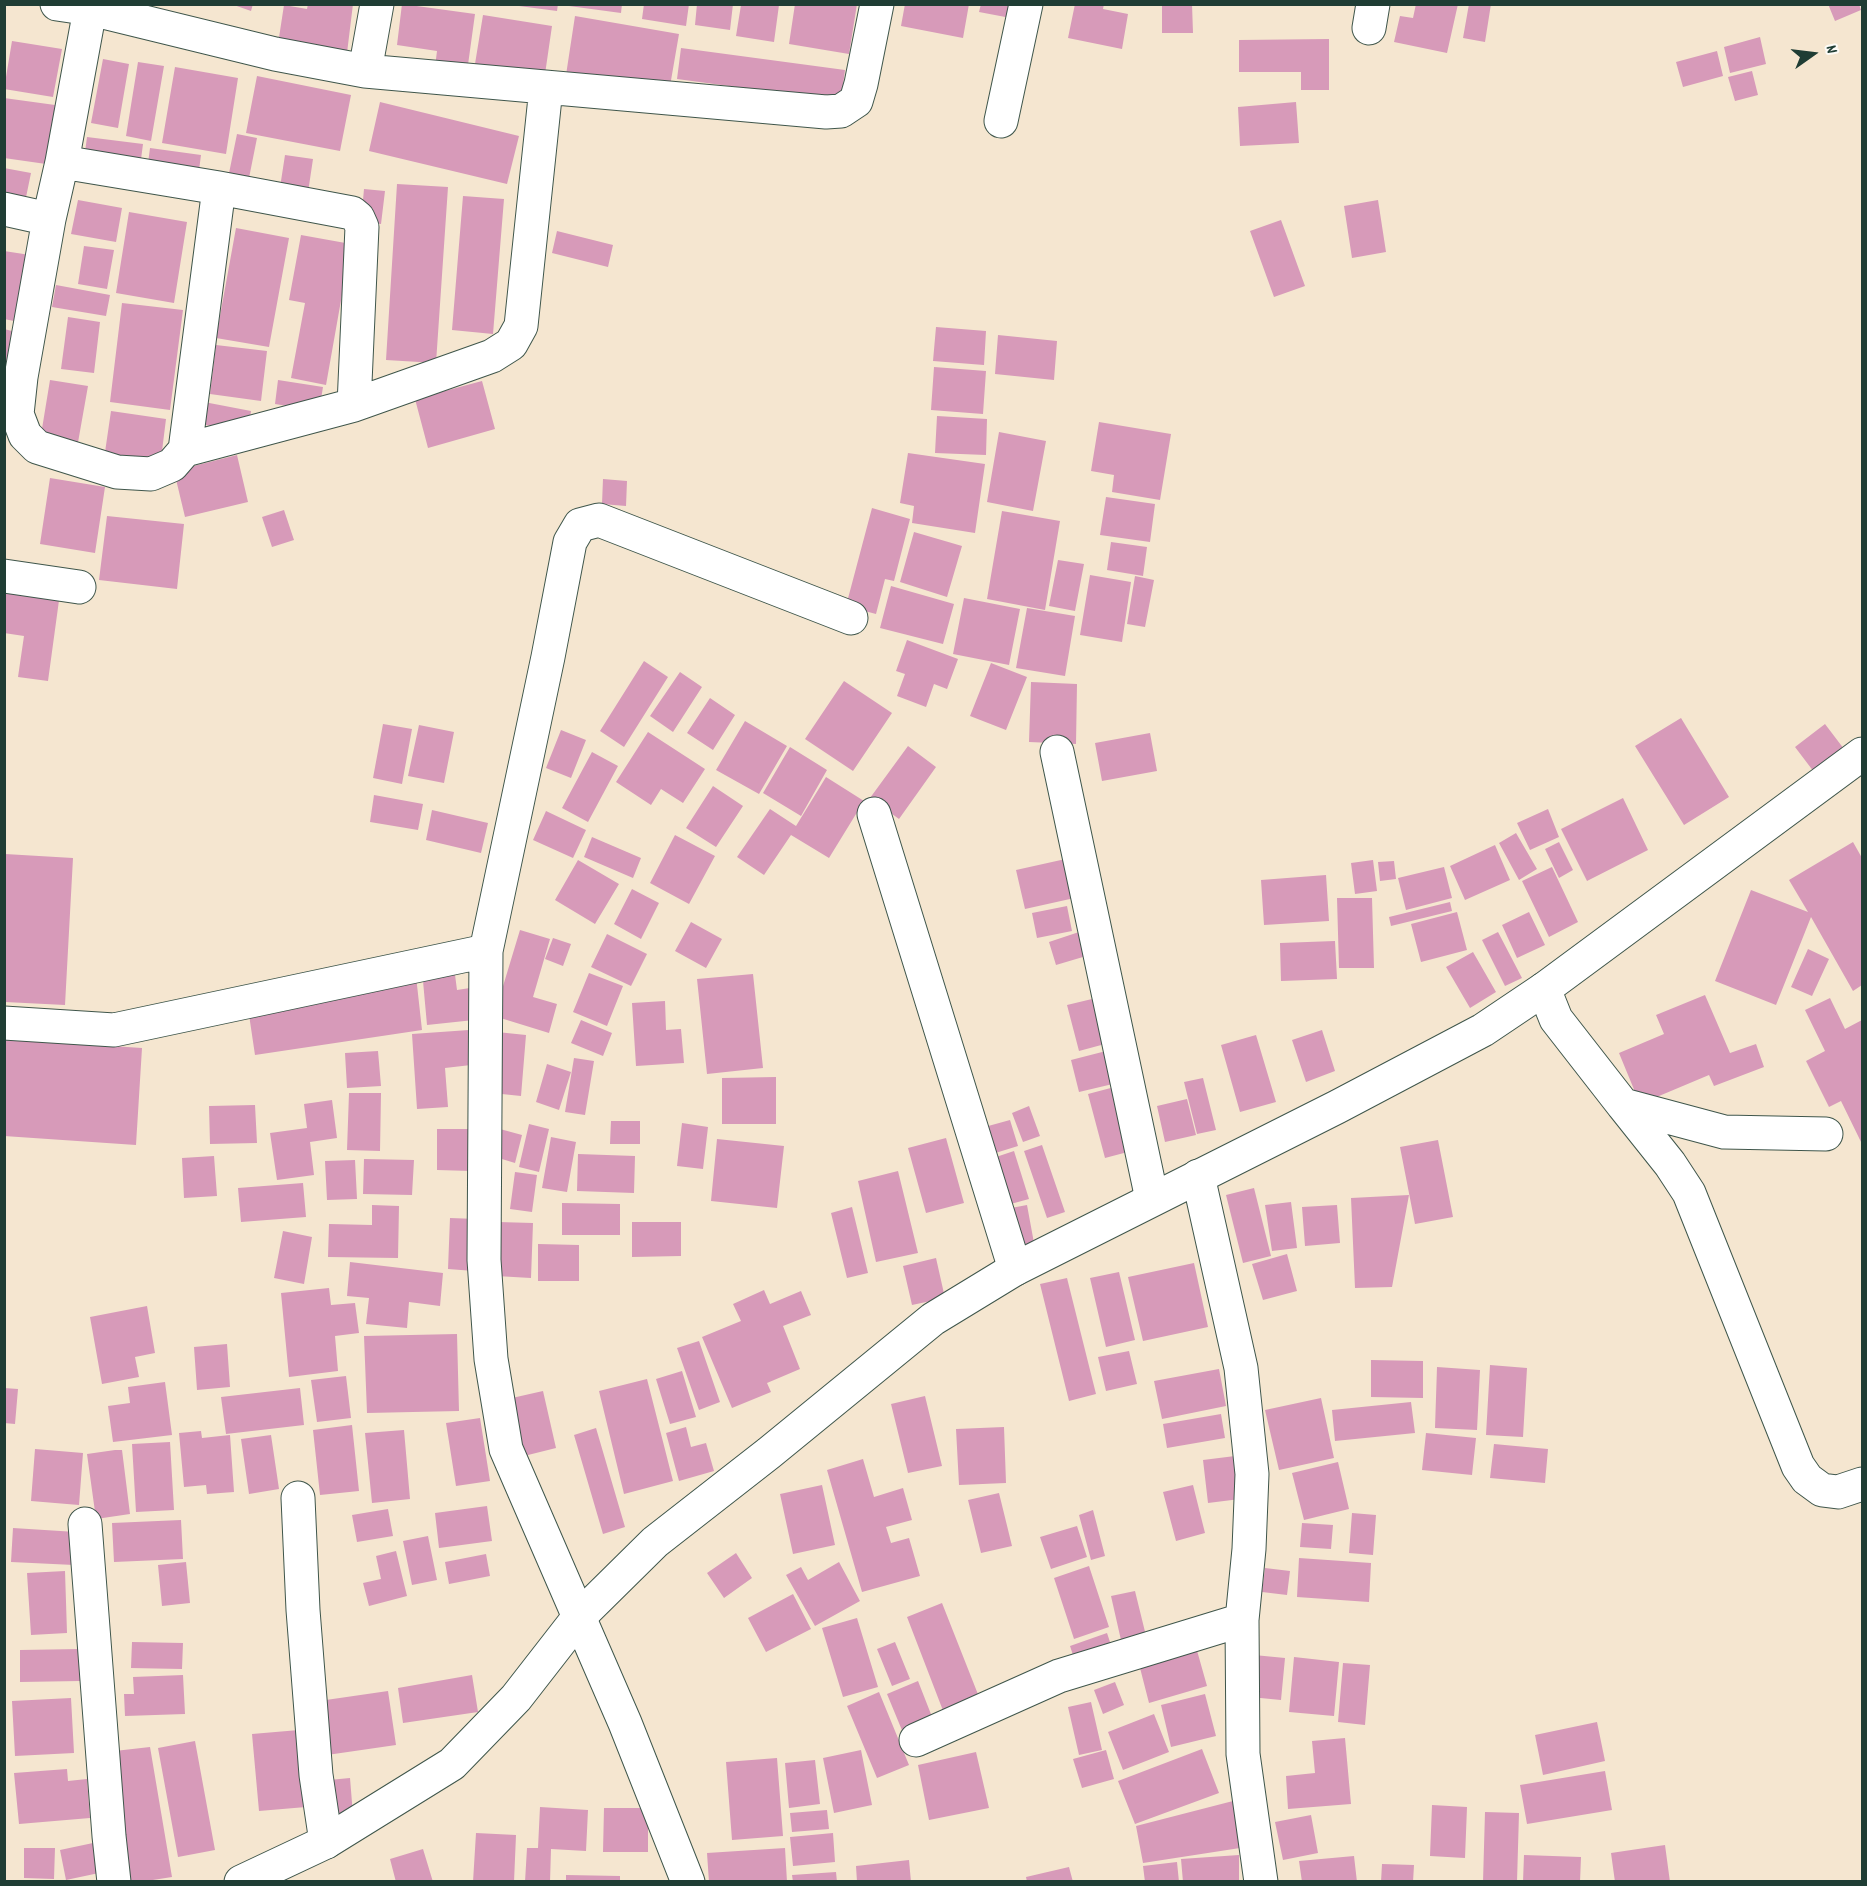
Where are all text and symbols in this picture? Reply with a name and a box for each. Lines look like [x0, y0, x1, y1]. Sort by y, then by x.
north arrow [1783, 24, 1843, 84]
text: N [1819, 43, 1843, 56]

